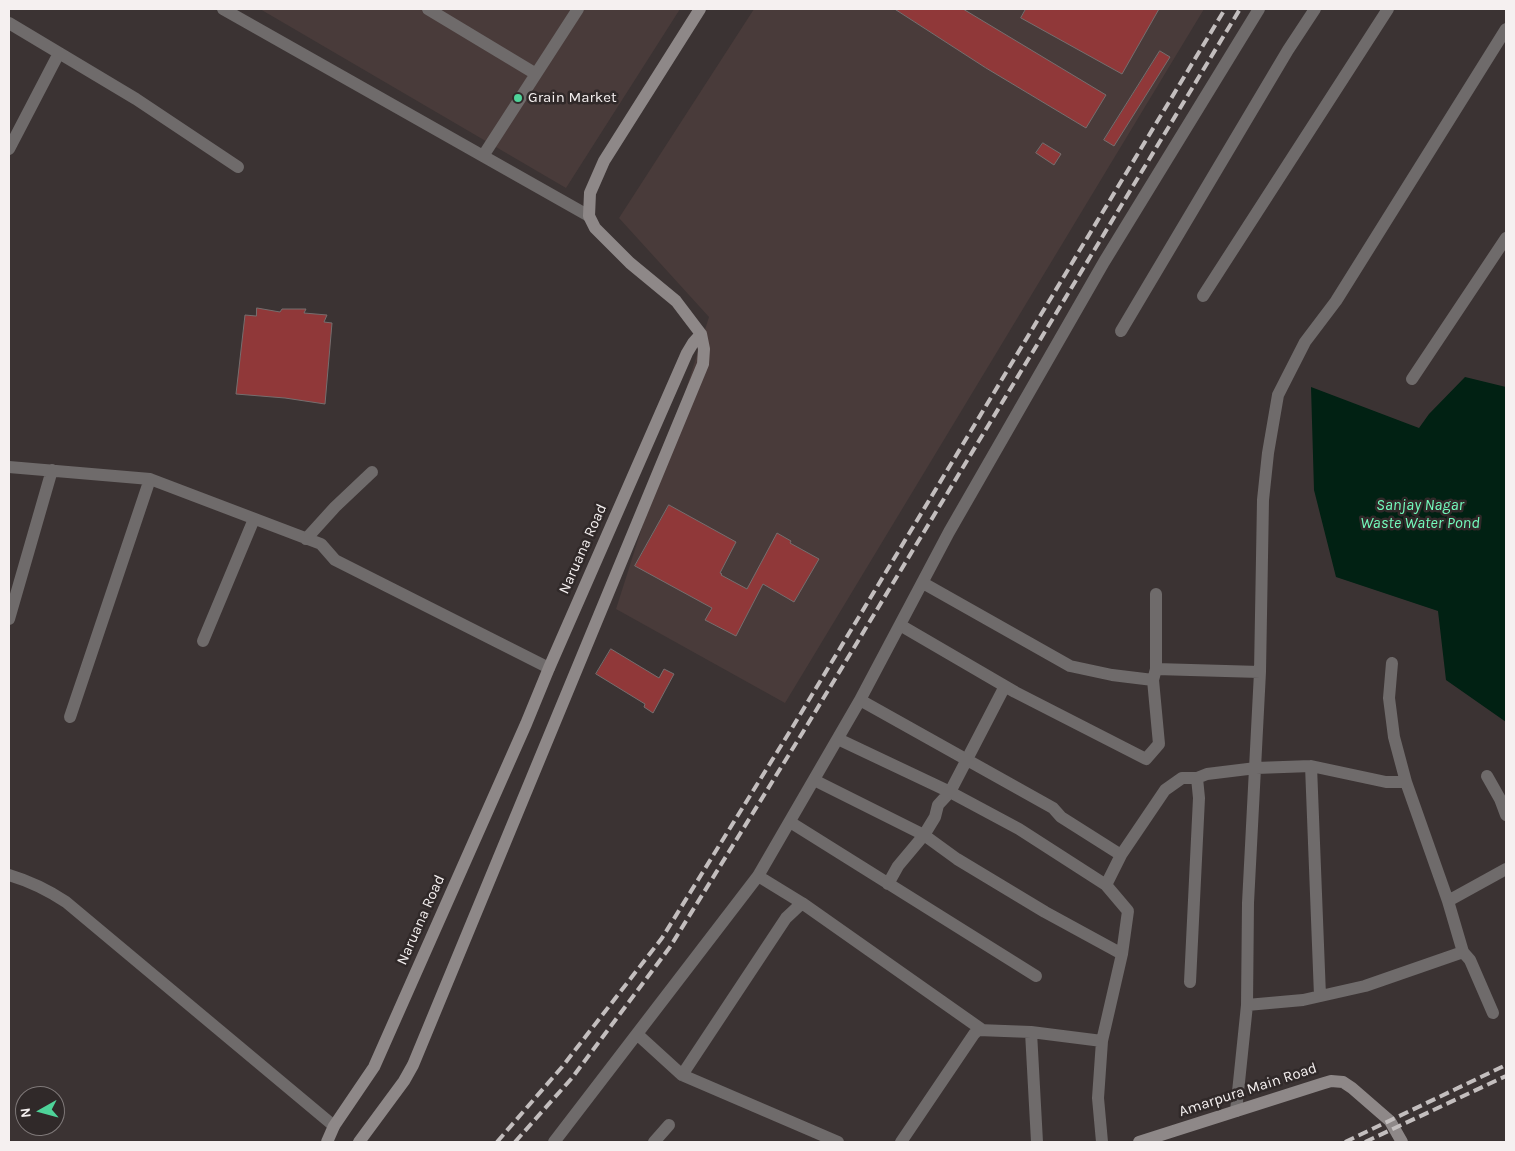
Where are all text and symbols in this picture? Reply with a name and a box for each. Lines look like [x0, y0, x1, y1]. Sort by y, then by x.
place label: Grain Market [528, 89, 617, 107]
marker: Grain Market [512, 92, 524, 104]
water label: Sanjay Nagar Waste Water Pond [1360, 495, 1480, 533]
street label: Naruana Road [555, 501, 611, 597]
street label: Naruana Road [393, 872, 449, 968]
street label: Amarpura Main Road [1177, 1059, 1319, 1121]
north arrow [15, 1086, 65, 1136]
text: N [17, 1107, 35, 1119]

